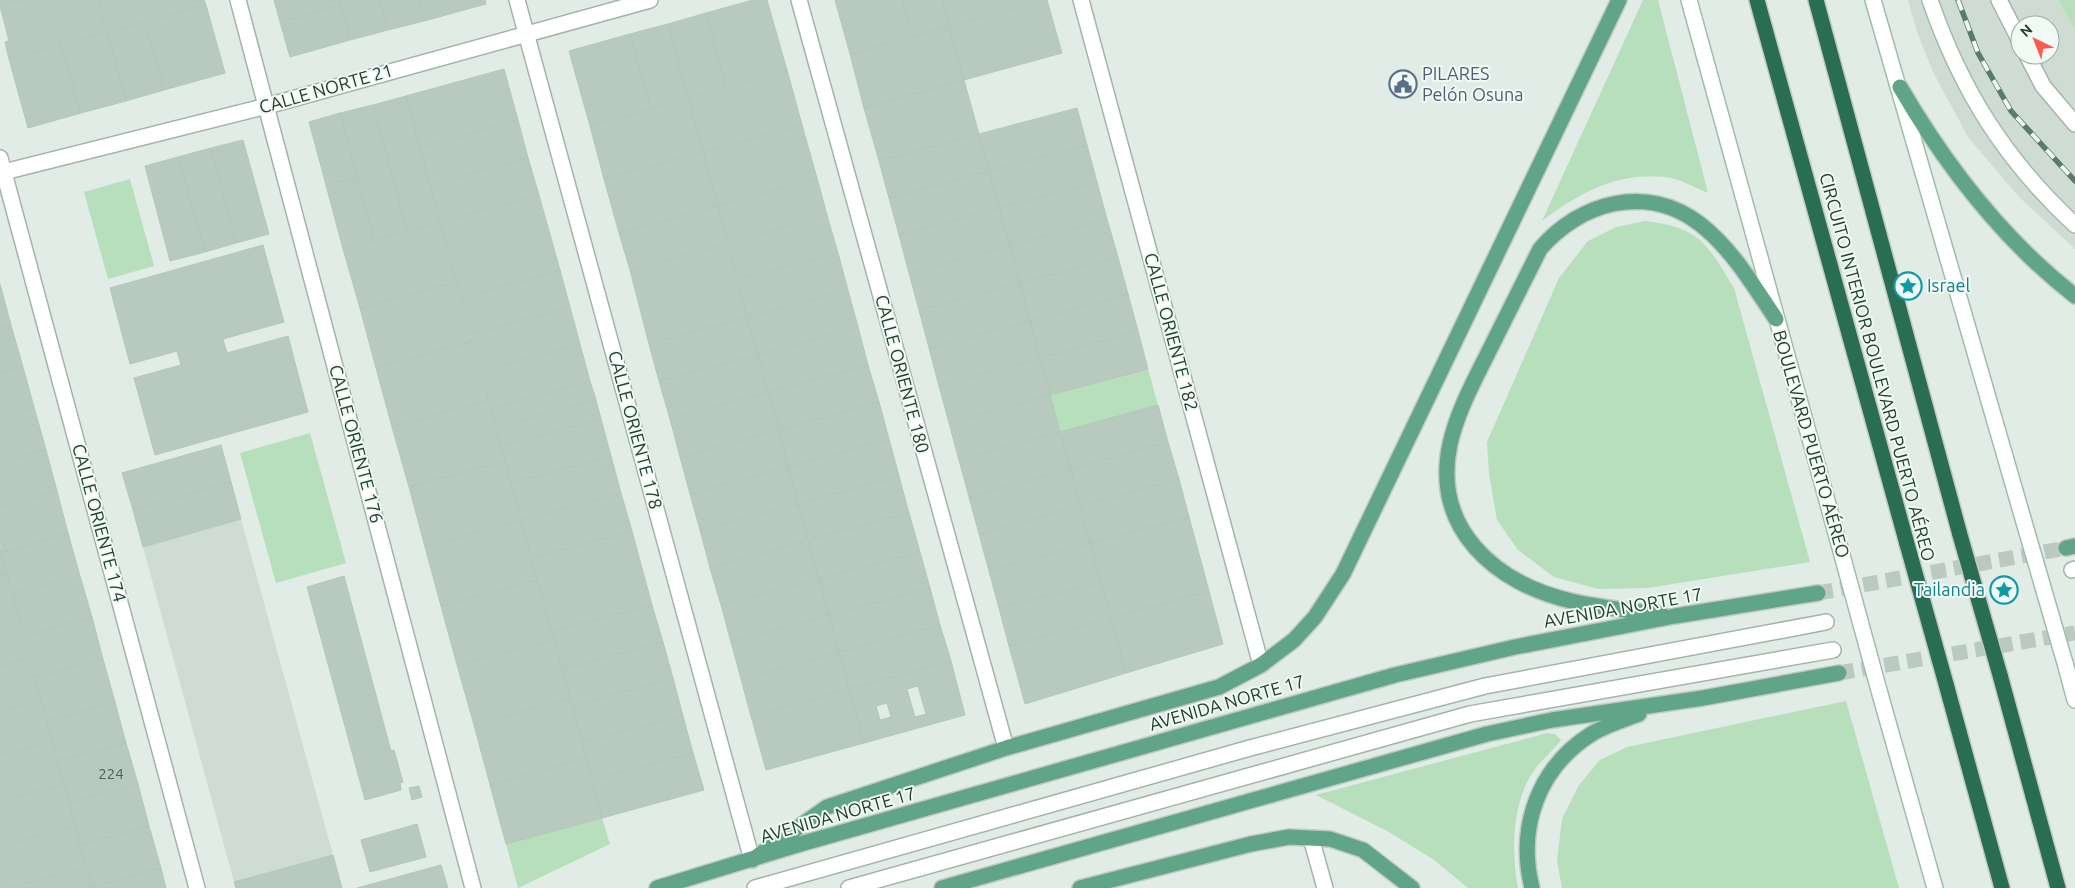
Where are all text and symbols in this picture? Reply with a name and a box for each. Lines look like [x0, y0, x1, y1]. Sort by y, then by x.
north arrow [2010, 15, 2060, 65]
text: N [2017, 21, 2035, 40]
street label: CALLE NORTE 21 [257, 59, 395, 117]
place label: PILARES Pelón Osuna [1422, 63, 1524, 104]
public building icon: PILARES Pelón Osuna [1388, 69, 1418, 99]
street label: CIRCUITO INTERIOR BOULEVARD PUERTO AÉREO [1816, 170, 1941, 563]
street label: CALLE ORIENTE 182 [1141, 250, 1203, 413]
place icon: Israel [1893, 271, 1923, 301]
place label: Israel [1927, 275, 1970, 295]
street label: CALLE ORIENTE 180 [872, 292, 934, 455]
street label: BOULEVARD PUERTO AÉREO [1770, 327, 1855, 560]
street label: CALLE ORIENTE 178 [605, 348, 667, 511]
street label: CALLE ORIENTE 176 [326, 362, 388, 525]
street label: CALLE ORIENTE 174 [69, 441, 131, 604]
place icon: Tailandia [1989, 575, 2019, 605]
place label: Tailandia [1914, 579, 1985, 599]
street label: AVENIDA NORTE 17 [1542, 583, 1704, 631]
street label: AVENIDA NORTE 17 [1147, 670, 1307, 734]
house number: 224 [98, 765, 124, 782]
street label: AVENIDA NORTE 17 [758, 782, 918, 846]

